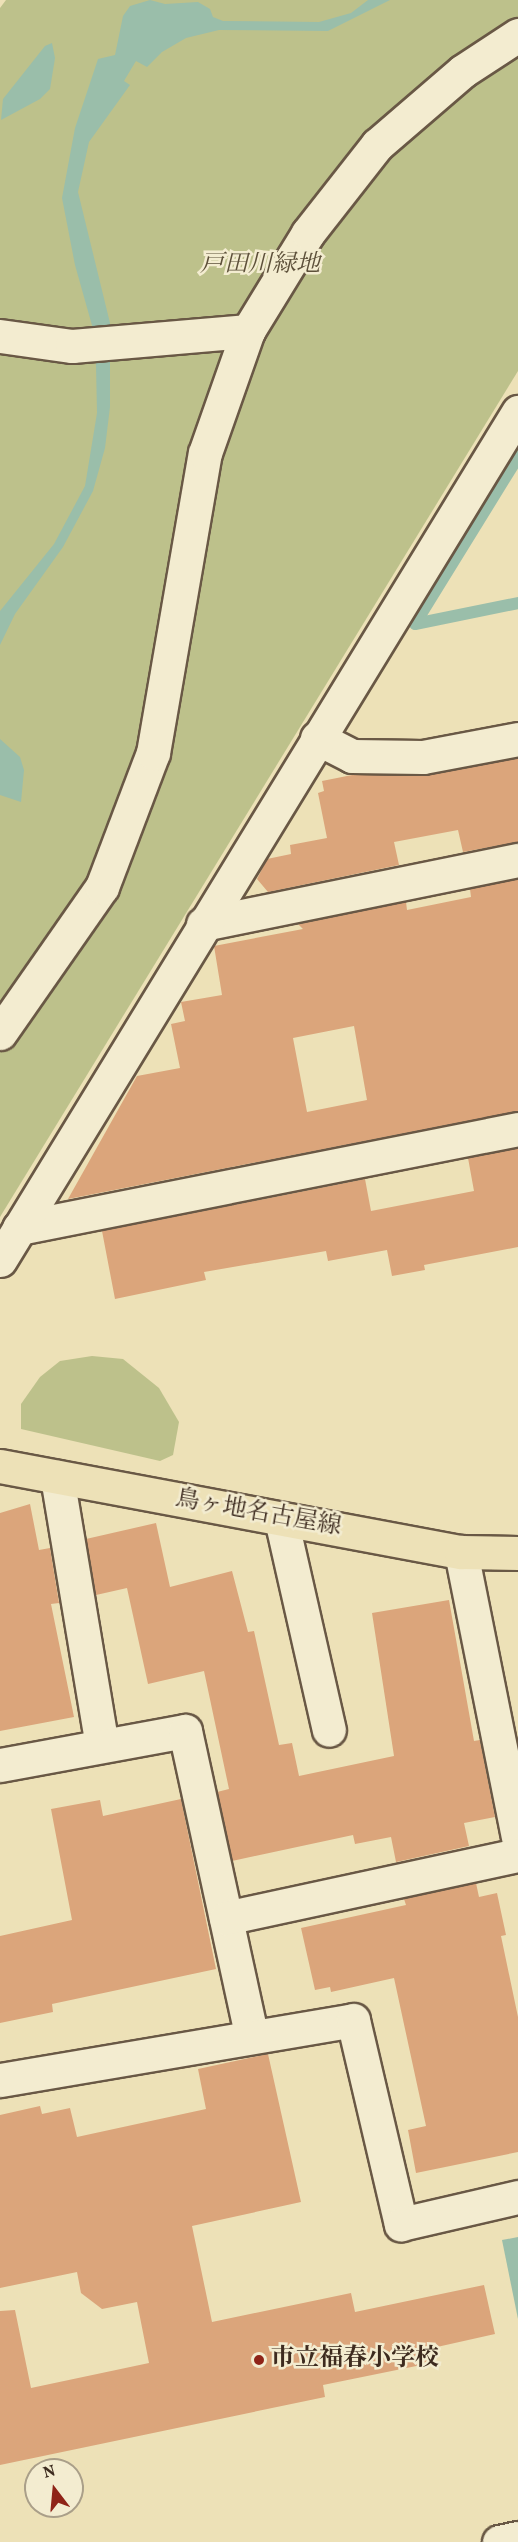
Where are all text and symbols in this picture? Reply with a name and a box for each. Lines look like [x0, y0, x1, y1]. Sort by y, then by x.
park label: 戸田川緑地 [200, 252, 320, 280]
street label: 鳥ヶ地名古屋線 [173, 1485, 343, 1543]
place label: 市立福春小学校 [271, 2346, 439, 2374]
marker: 市立福春小学校 [252, 2353, 266, 2367]
north arrow [24, 2458, 84, 2518]
text: N [41, 2460, 58, 2485]

